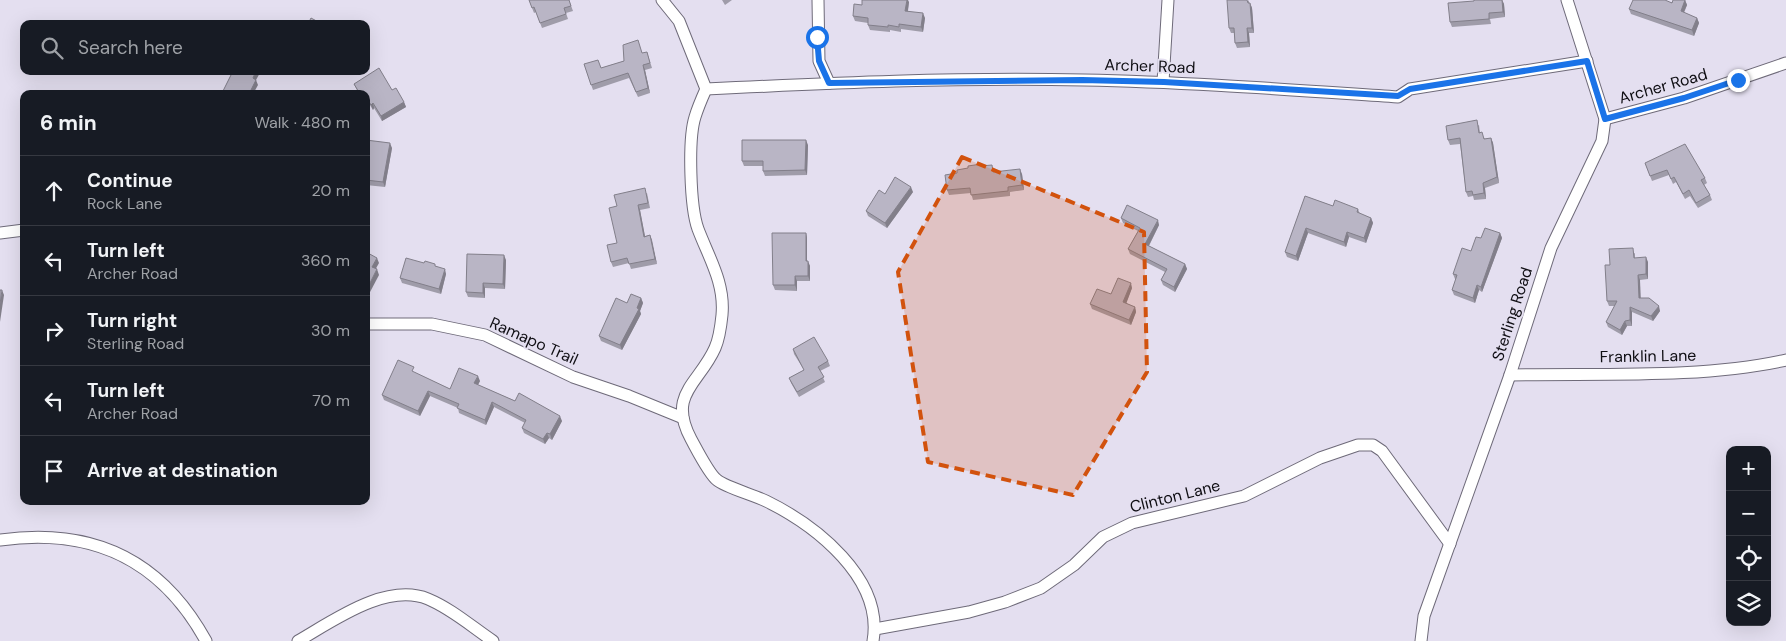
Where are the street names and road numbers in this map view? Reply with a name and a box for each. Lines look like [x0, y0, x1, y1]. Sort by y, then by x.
street label: Archer Road [1104, 54, 1196, 78]
street label: Archer Road [1616, 63, 1710, 109]
street label: Sterling Road [1487, 264, 1537, 364]
street label: Ramapo Trail [486, 312, 582, 370]
street label: Franklin Lane [1599, 345, 1697, 367]
street label: Clinton Lane [1128, 475, 1222, 517]

